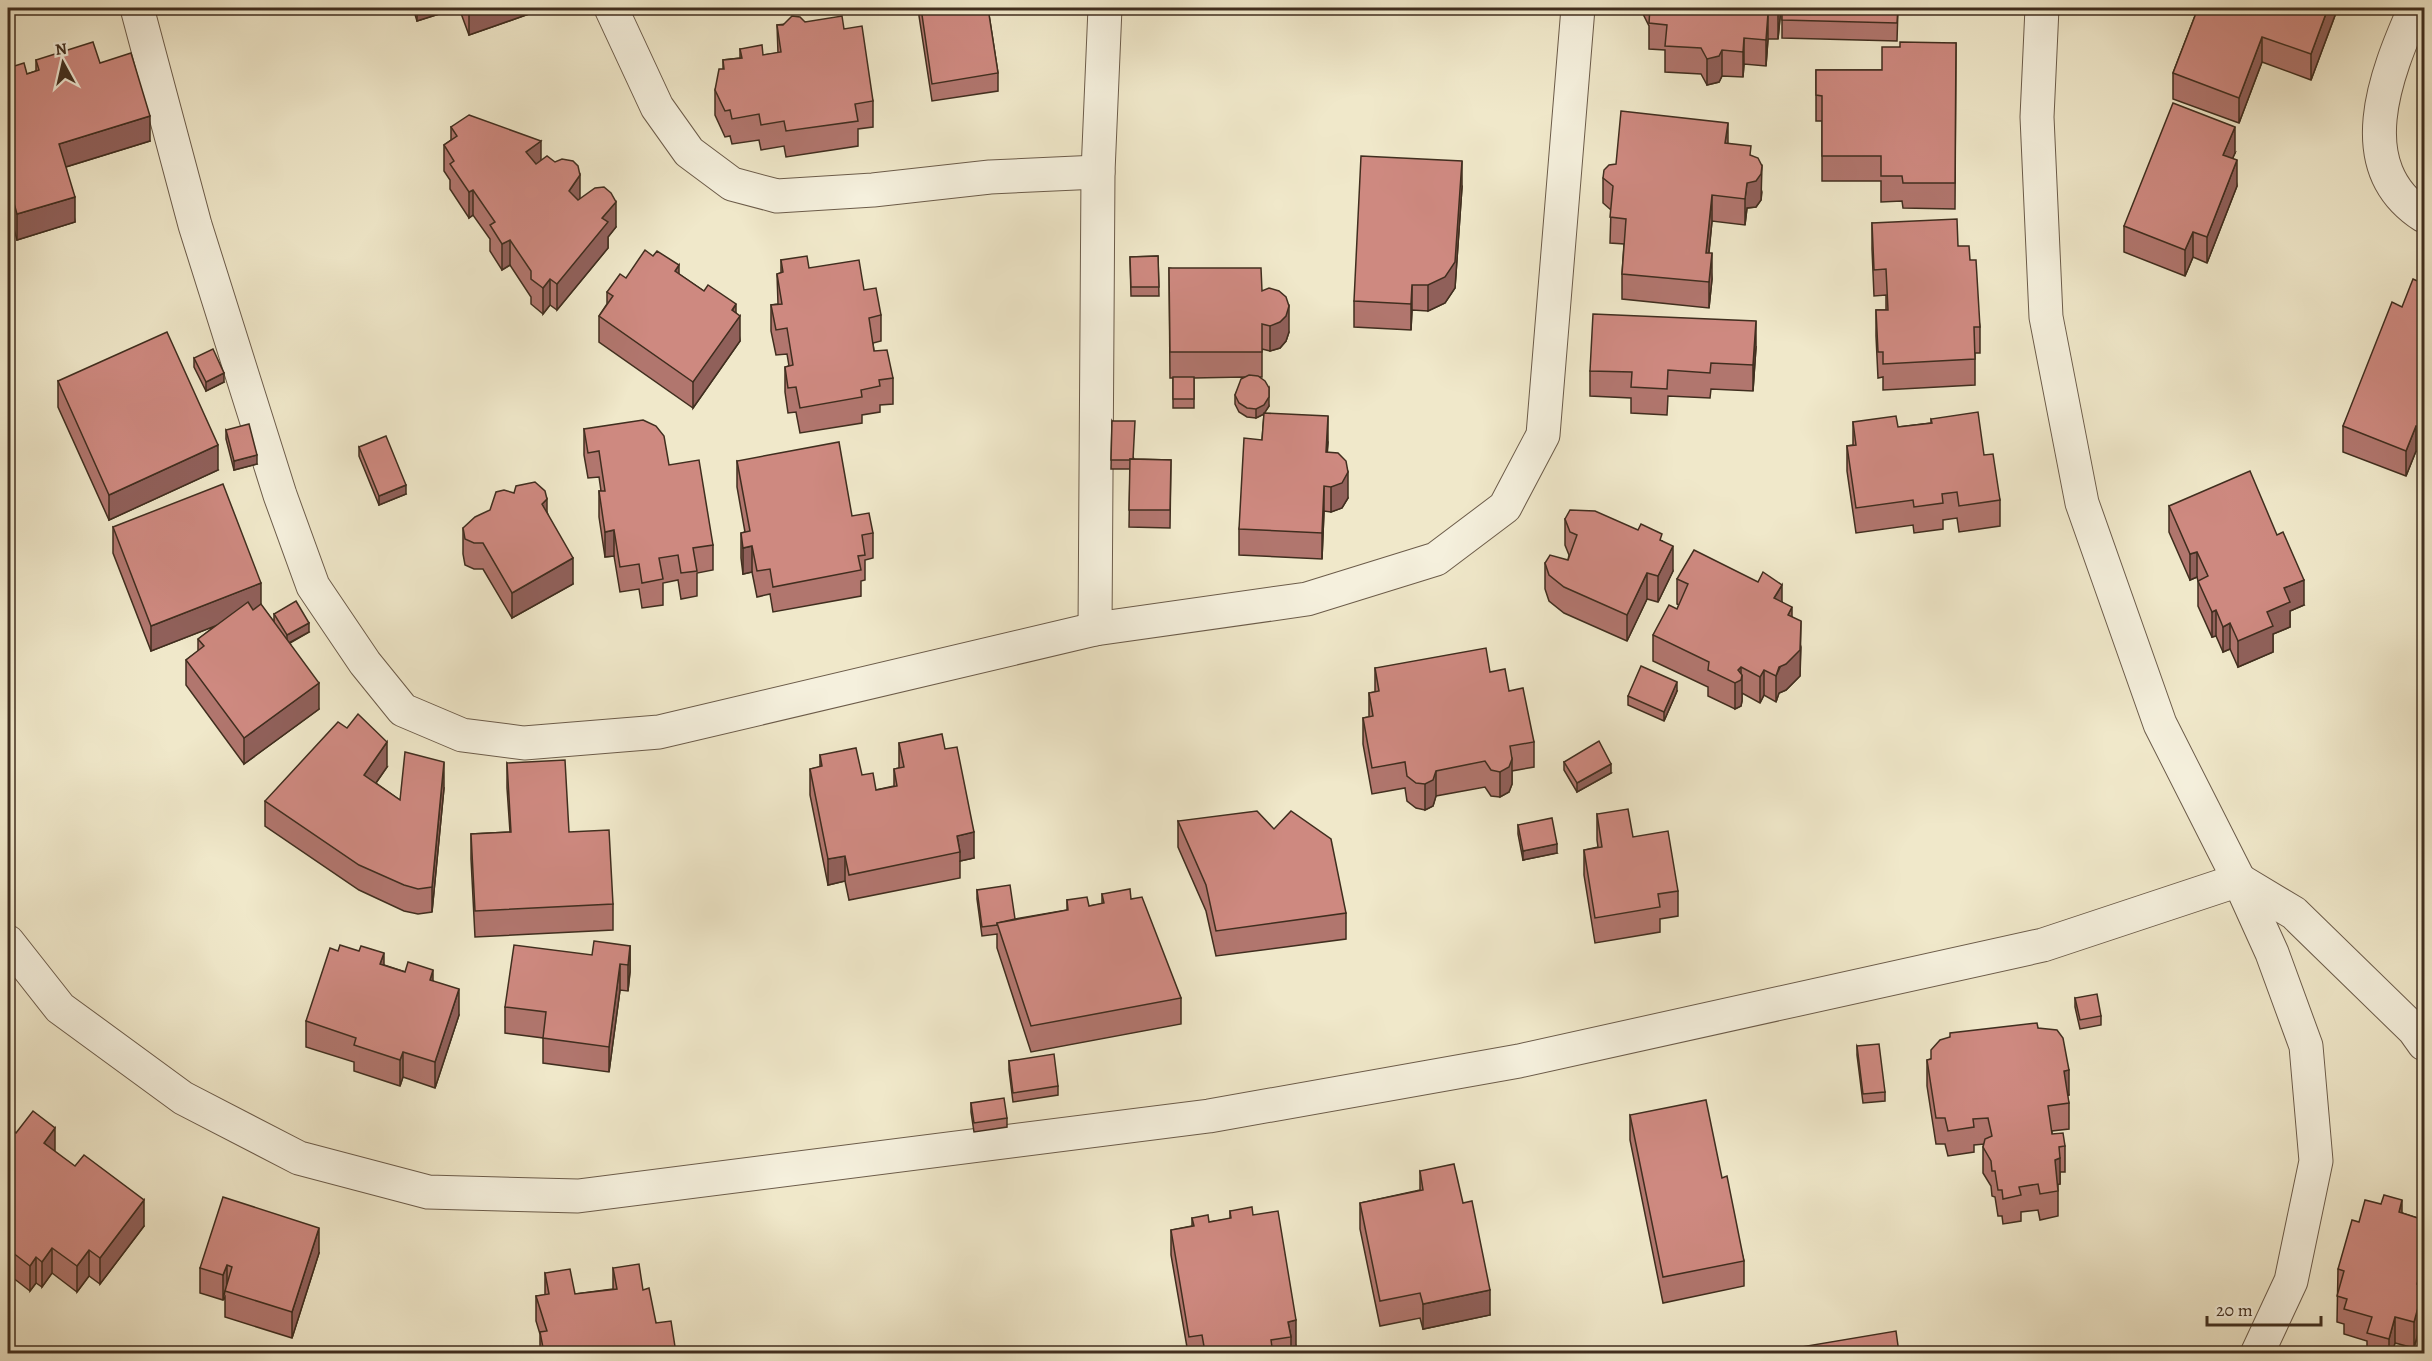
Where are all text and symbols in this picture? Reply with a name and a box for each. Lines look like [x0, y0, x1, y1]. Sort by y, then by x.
north arrow [33, 33, 93, 93]
text: N [54, 37, 69, 61]
scale bar [2207, 1289, 2321, 1327]
text: 20 m [2216, 1298, 2253, 1322]

